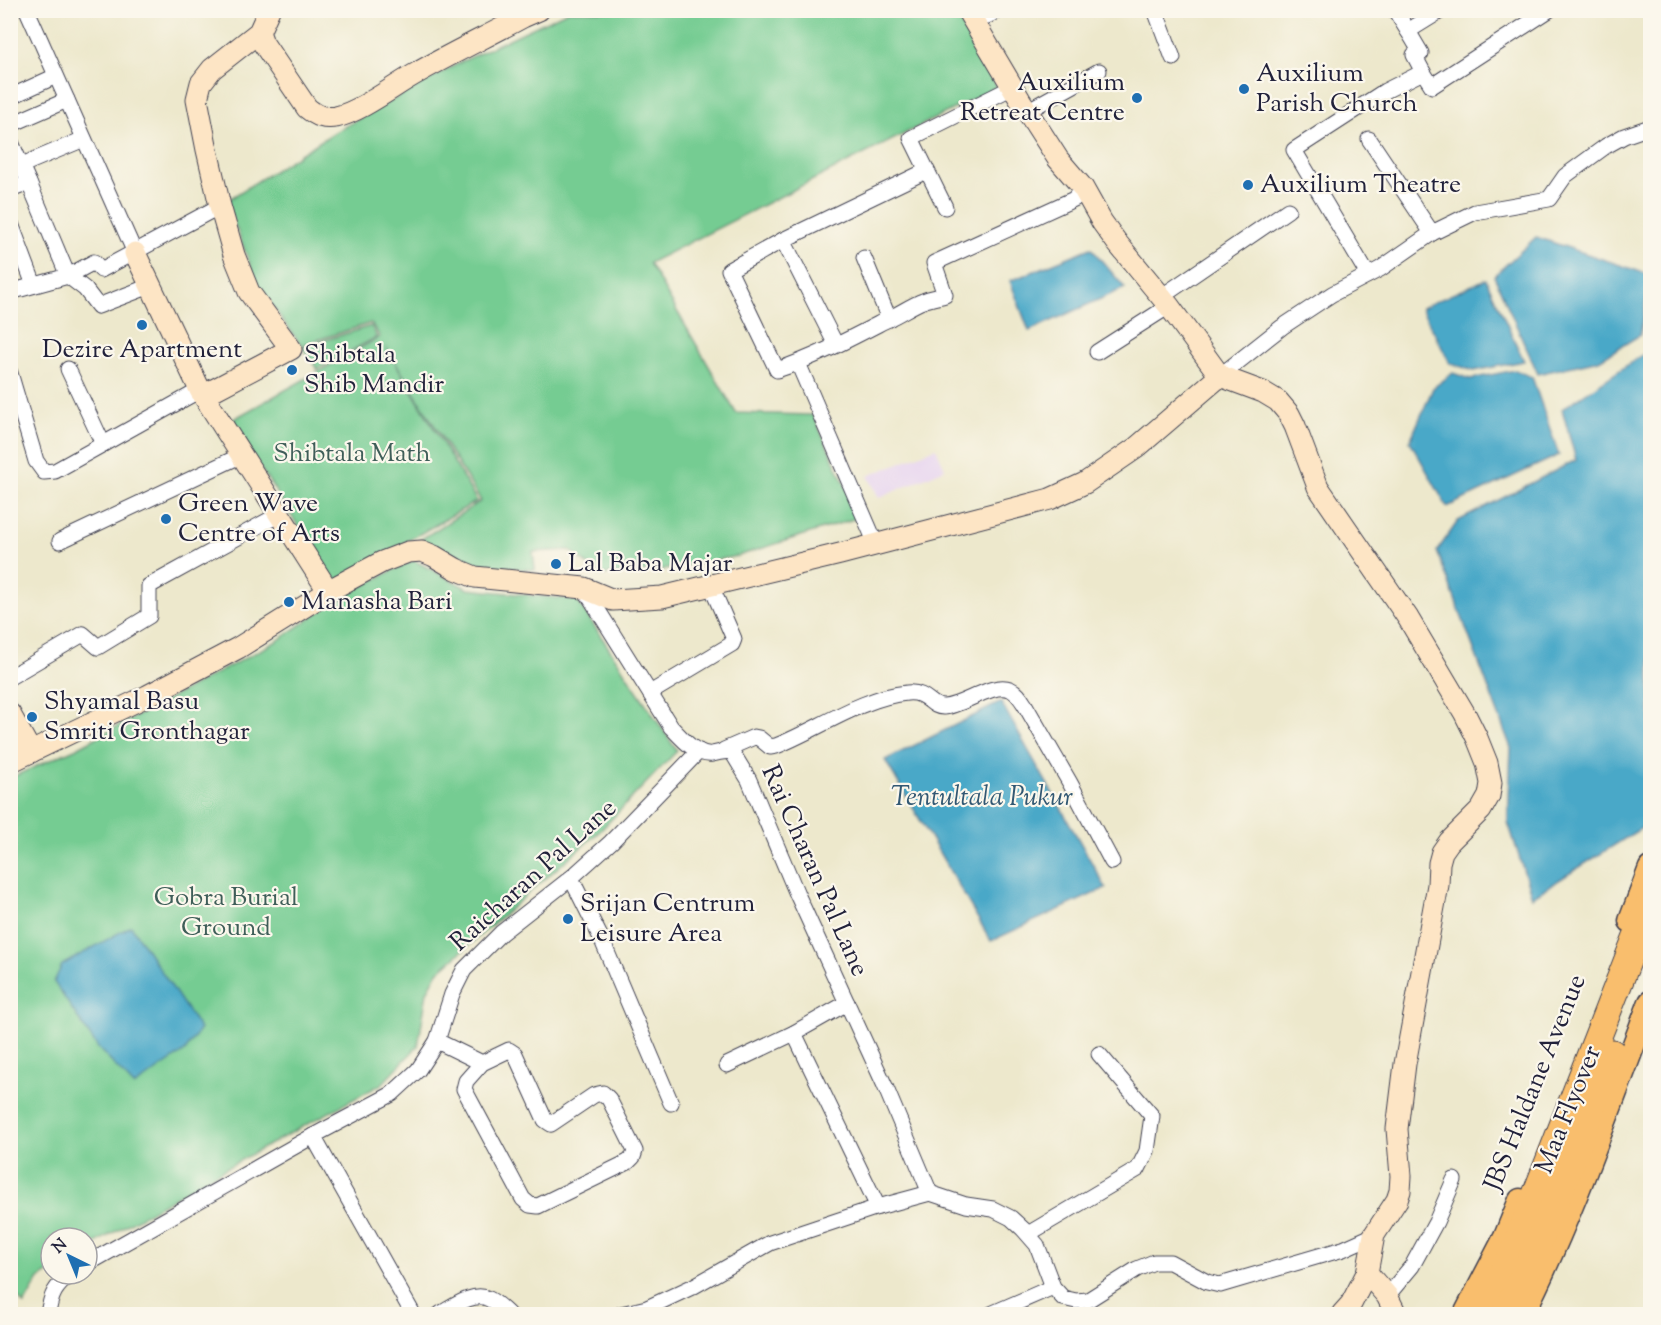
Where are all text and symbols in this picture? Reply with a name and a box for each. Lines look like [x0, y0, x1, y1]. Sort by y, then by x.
place label: Auxilium Parish Church [1256, 56, 1418, 123]
place label: Auxilium Retreat Centre [960, 65, 1125, 132]
marker: Auxilium Parish Church [1237, 82, 1251, 96]
marker: Auxilium Retreat Centre [1130, 91, 1144, 105]
place label: Auxilium Theatre [1260, 167, 1461, 204]
marker: Auxilium Theatre [1241, 178, 1255, 192]
marker: Dezire Apartment [135, 318, 149, 332]
place label: Dezire Apartment [42, 332, 242, 369]
place label: Shibtala Shib Mandir [304, 337, 445, 404]
marker: Shibtala Shib Mandir [285, 363, 299, 377]
park label: Shibtala Math [273, 436, 431, 473]
place label: Green Wave Centre of Arts [178, 486, 340, 553]
marker: Green Wave Centre of Arts [159, 512, 173, 526]
place label: Lal Baba Majar [568, 546, 733, 583]
marker: Lal Baba Majar [549, 557, 563, 571]
place label: Manasha Bari [301, 584, 452, 621]
marker: Manasha Bari [282, 595, 296, 609]
place label: Shyamal Basu Smriti Gronthagar [44, 684, 250, 751]
marker: Shyamal Basu Smriti Gronthagar [25, 710, 39, 724]
street label: Rai Charan Pal Lane [751, 759, 877, 983]
water label: Tentultala Pukur [891, 779, 1074, 818]
street label: Raicharan Pal Lane [442, 791, 626, 961]
park label: Gobra Burial Ground [154, 880, 298, 947]
place label: Srijan Centrum Leisure Area [580, 886, 755, 953]
marker: Srijan Centrum Leisure Area [561, 912, 575, 926]
street label: JBS Haldane Avenue [1475, 969, 1596, 1199]
street label: Maa Flyover [1526, 1040, 1612, 1180]
north arrow [39, 1226, 99, 1286]
text: N [48, 1234, 73, 1260]

